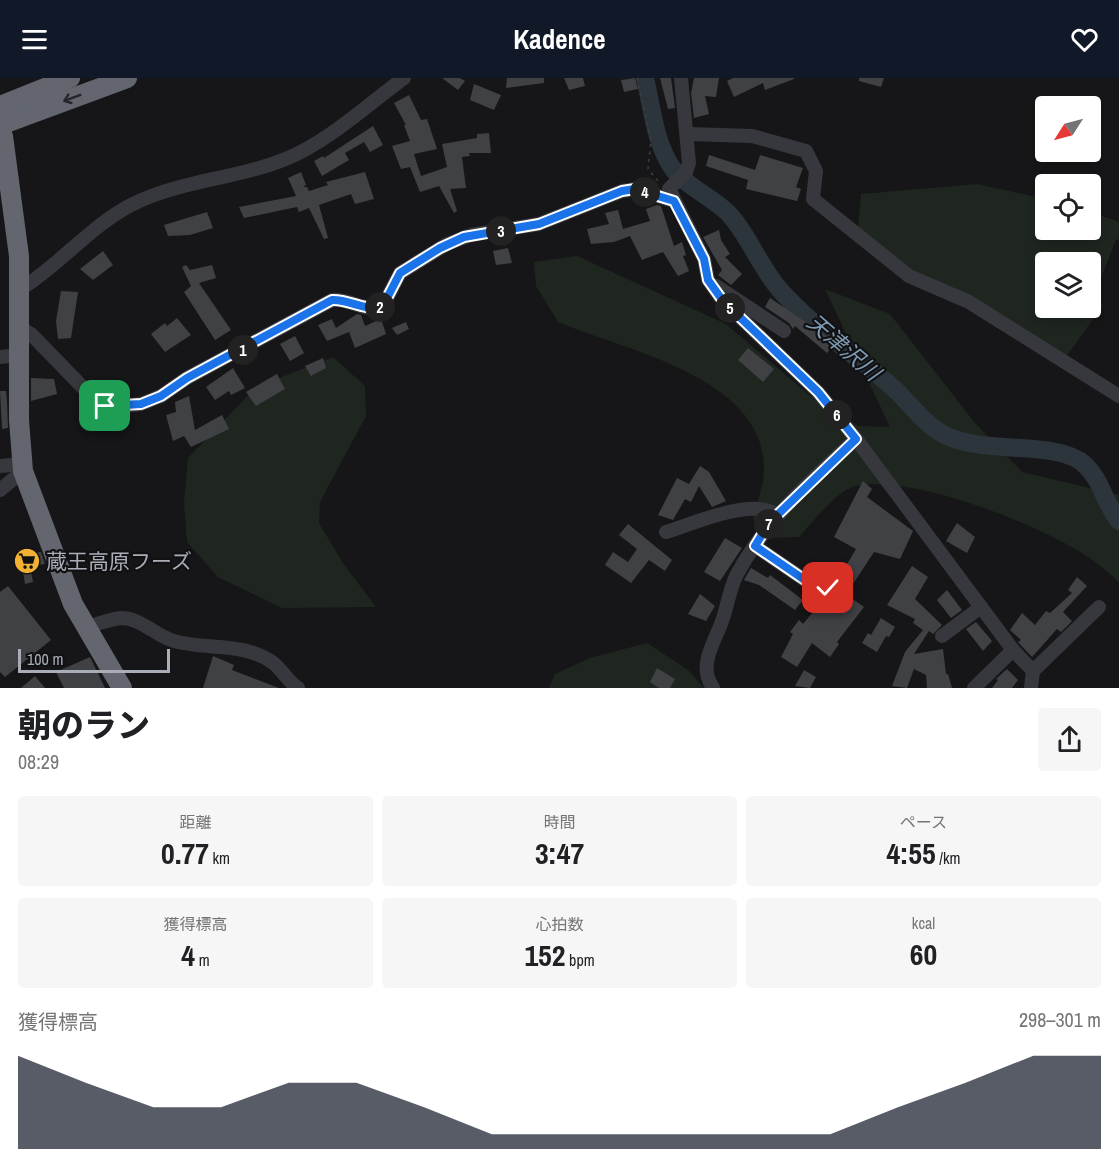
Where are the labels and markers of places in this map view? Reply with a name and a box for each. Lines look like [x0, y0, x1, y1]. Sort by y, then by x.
pin: 4 [630, 177, 660, 207]
pin: 3 [486, 216, 516, 246]
pin: 2 [365, 292, 395, 322]
pin: 5 [715, 293, 745, 323]
pin: 1 [228, 335, 258, 365]
pin [79, 380, 130, 431]
pin: 6 [822, 400, 852, 430]
pin: 7 [754, 509, 784, 539]
supermarket icon: 蔵王高原フーズ [12, 546, 42, 576]
place label: 蔵王高原フーズ [46, 547, 192, 576]
pin [802, 562, 853, 613]

